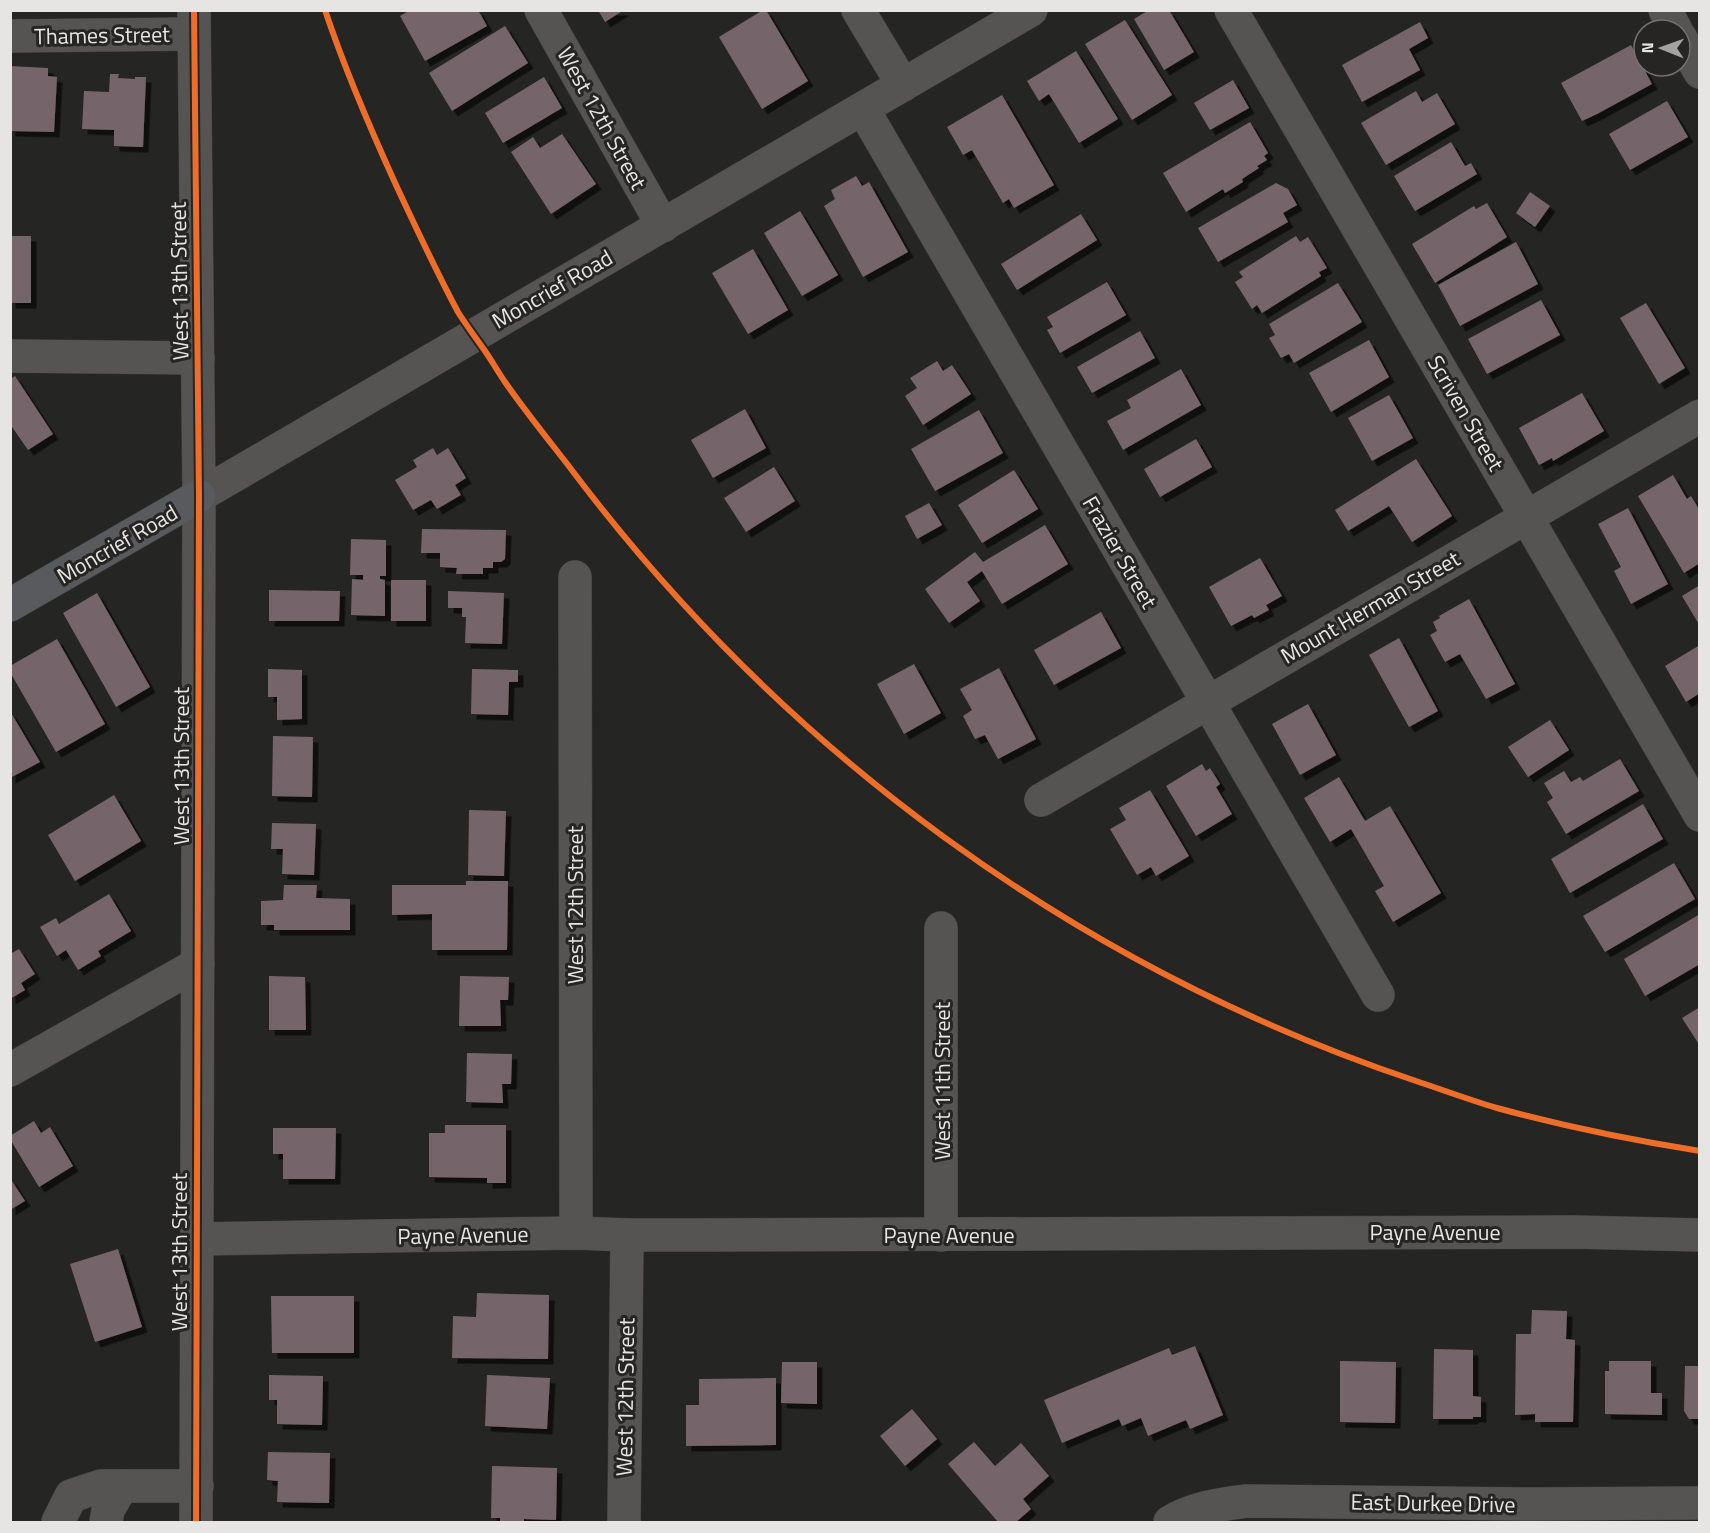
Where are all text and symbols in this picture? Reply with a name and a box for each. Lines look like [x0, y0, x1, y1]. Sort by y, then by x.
street label: Thames Street [34, 17, 170, 53]
north arrow [1632, 18, 1692, 78]
street label: West 12th Street [549, 40, 655, 196]
text: N [1635, 42, 1659, 53]
street label: West 13th Street [161, 201, 197, 361]
street label: Moncrief Road [485, 241, 619, 337]
street label: Scriven Street [1419, 349, 1513, 478]
street label: Frazier Street [1074, 489, 1166, 615]
street label: Moncrief Road [50, 496, 184, 592]
street label: Mount Herman Street [1274, 542, 1466, 672]
street label: West 13th Street [164, 686, 198, 845]
street label: West 12th Street [558, 825, 592, 984]
street label: West 11th Street [925, 1001, 959, 1160]
street label: West 13th Street [162, 1172, 196, 1331]
street label: Payne Avenue [1369, 1215, 1501, 1249]
street label: Payne Avenue [397, 1217, 529, 1253]
street label: Payne Avenue [883, 1218, 1015, 1252]
street label: West 12th Street [607, 1317, 643, 1477]
street label: East Durkee Drive [1350, 1485, 1516, 1521]

